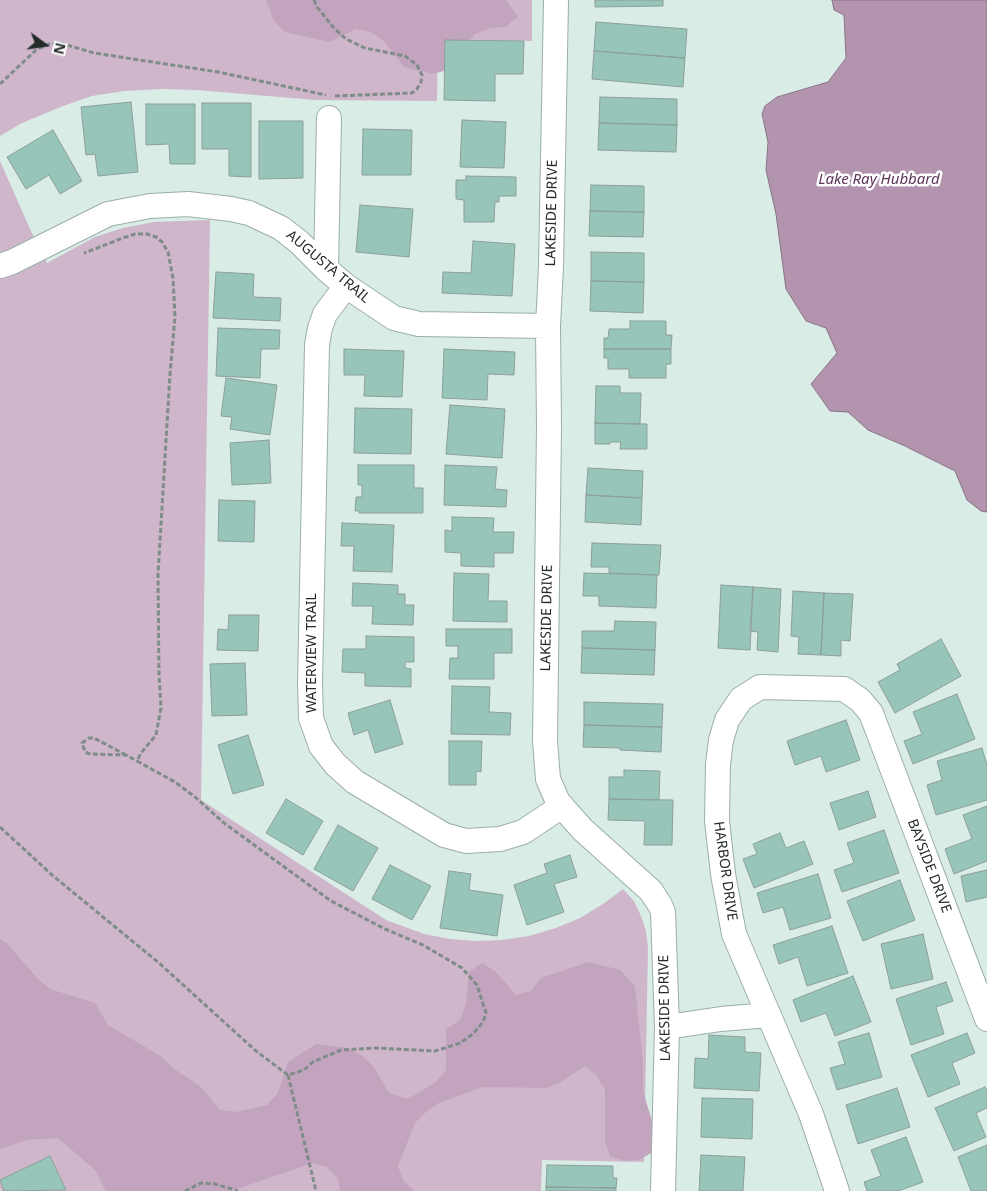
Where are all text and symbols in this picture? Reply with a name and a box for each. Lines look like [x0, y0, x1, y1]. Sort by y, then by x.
north arrow [20, 20, 70, 70]
text: N [49, 41, 71, 57]
street label: LAKESIDE DRIVE [543, 160, 561, 266]
water label: Lake Ray Hubbard [818, 171, 940, 189]
street label: AUGUSTA TRAIL [283, 227, 373, 307]
street label: LAKESIDE DRIVE [538, 565, 556, 671]
street label: WATERVIEW TRAIL [304, 593, 320, 713]
street label: BAYSIDE DRIVE [903, 817, 955, 915]
street label: HARBOR DRIVE [710, 820, 740, 922]
street label: LAKESIDE DRIVE [656, 955, 674, 1061]

